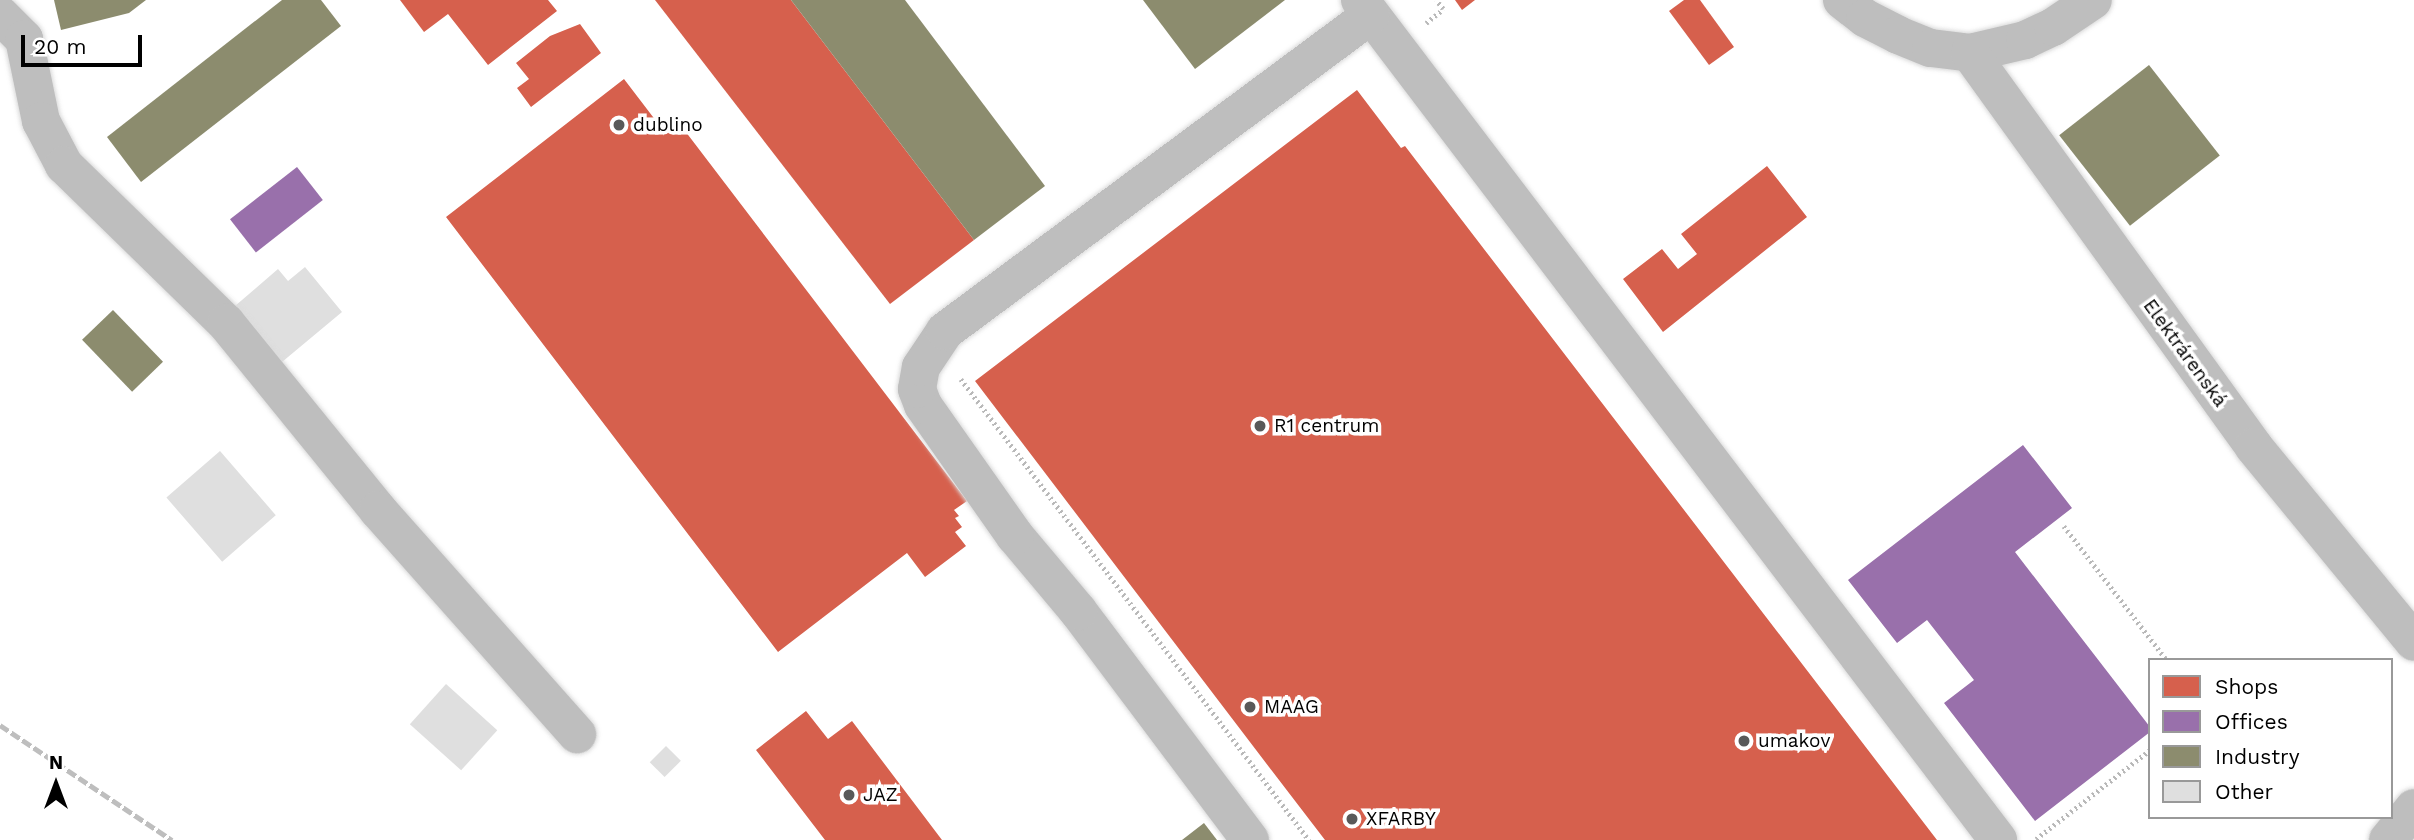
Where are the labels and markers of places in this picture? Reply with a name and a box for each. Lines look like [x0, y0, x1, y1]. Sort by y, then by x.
place label: dublino [633, 114, 703, 136]
marker: dublino [611, 117, 627, 133]
place label: R1 centrum [1274, 415, 1379, 437]
marker: R1 centrum [1252, 418, 1268, 434]
place label: MAAG [1264, 696, 1319, 718]
marker: MAAG [1242, 699, 1258, 715]
place label: umakov [1758, 730, 1830, 752]
marker: umakov [1736, 733, 1752, 749]
place label: JAZ [863, 784, 898, 806]
marker: JAZ [841, 787, 857, 803]
place label: XFARBY [1366, 808, 1436, 830]
marker: XFARBY [1344, 811, 1360, 827]

